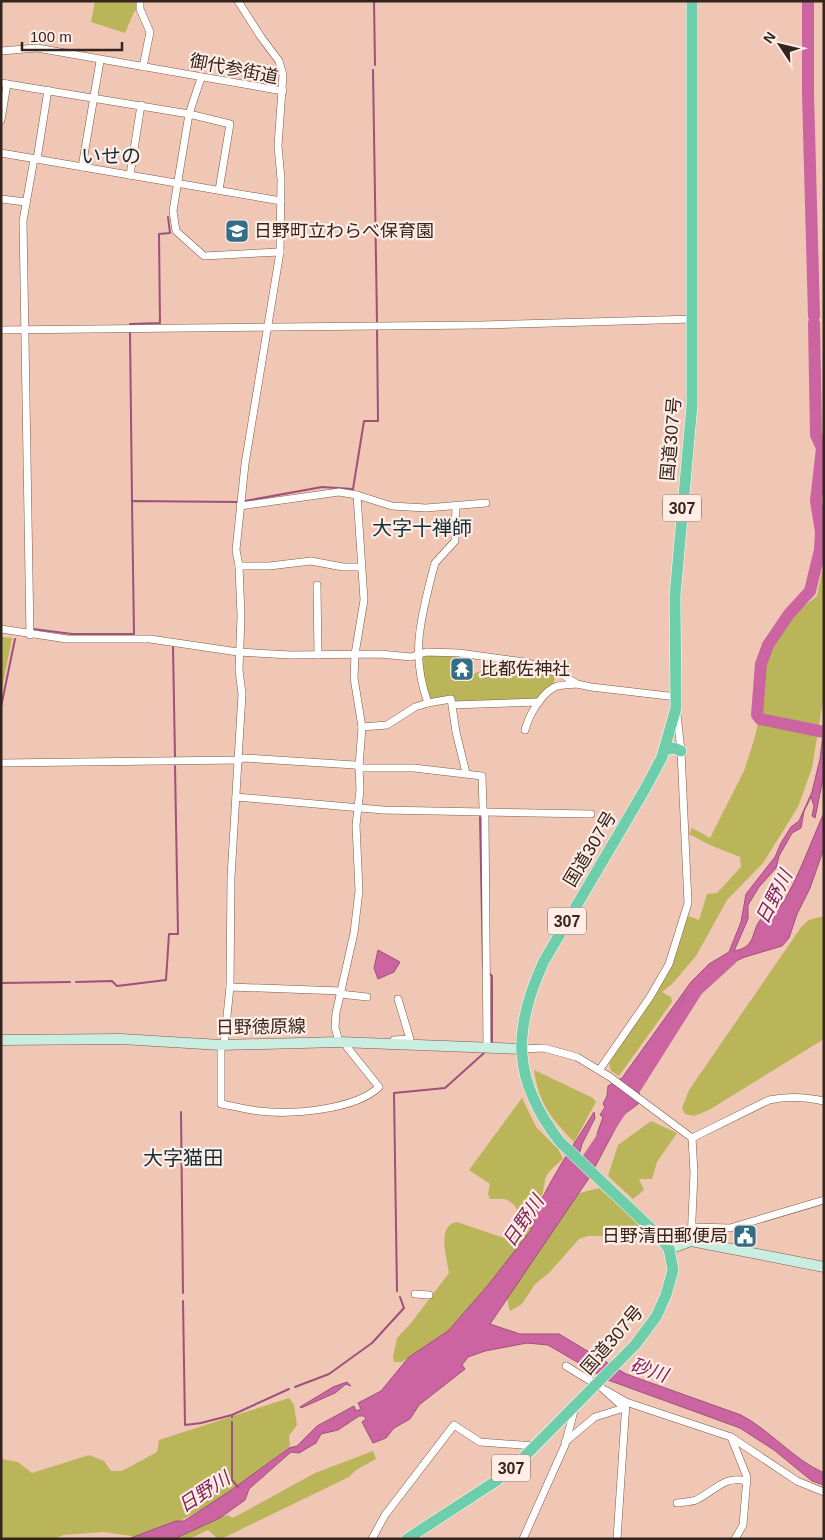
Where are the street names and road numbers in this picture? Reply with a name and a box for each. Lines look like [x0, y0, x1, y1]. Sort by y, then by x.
street label: 御代参街道 [188, 51, 280, 87]
street label: 国道307号 [657, 396, 685, 482]
road number: 307 [663, 494, 701, 522]
street label: 国道307号 [560, 808, 620, 890]
road number: 307 [548, 908, 586, 934]
street label: 日野徳原線 [216, 1016, 306, 1038]
street label: 国道307号 [577, 1302, 647, 1378]
road number: 307 [492, 1455, 530, 1482]

